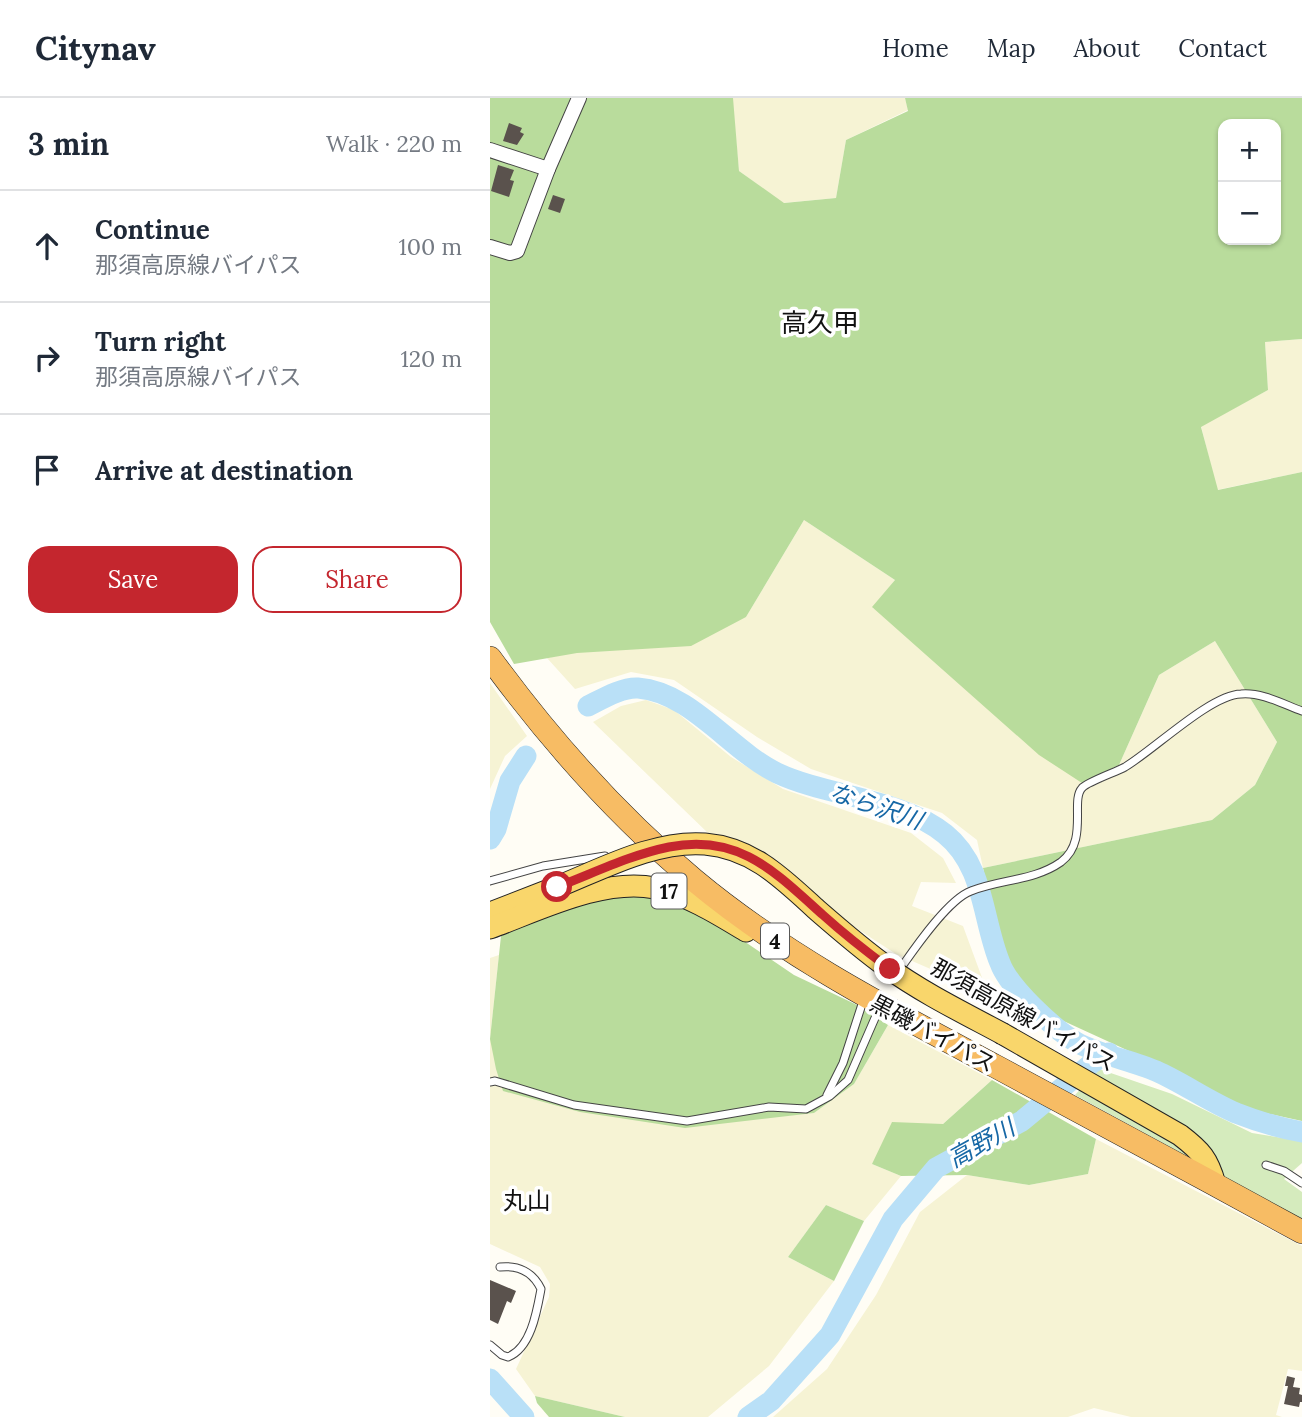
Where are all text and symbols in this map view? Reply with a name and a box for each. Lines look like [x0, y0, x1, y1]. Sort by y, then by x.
text: Citynav [35, 27, 156, 69]
text: Home [882, 33, 949, 64]
text: Map [987, 33, 1036, 64]
text: About [1074, 33, 1140, 64]
text: Contact [1178, 33, 1267, 64]
map controls [1218, 119, 1281, 245]
button: + [1218, 119, 1281, 182]
text: 3 min [28, 125, 109, 163]
text: Walk · 220 m [326, 129, 462, 158]
button: − [1218, 182, 1281, 245]
text: Continue [95, 213, 210, 246]
icon: ahead [28, 227, 66, 265]
text: 100 m [398, 232, 462, 261]
text: 那須高原線バイパス [95, 250, 302, 279]
district label: 高久甲 [781, 306, 859, 339]
text: Turn right [95, 325, 226, 358]
icon: right [28, 339, 66, 377]
text: 120 m [400, 344, 462, 373]
text: 那須高原線バイパス [95, 362, 302, 391]
icon: arrive [28, 451, 66, 489]
text: Arrive at destination [95, 454, 353, 487]
button: Save [28, 546, 238, 613]
button: Share [252, 546, 462, 613]
water label: なら沢川 [826, 776, 929, 837]
route start [541, 871, 572, 902]
road number: 17 [652, 874, 686, 908]
road number: 4 [761, 924, 789, 958]
street label: 那須高原線バイパス [927, 952, 1121, 1078]
route end [874, 953, 905, 984]
street label: 黒磯バイパス [865, 988, 1001, 1078]
water label: 高野川 [942, 1111, 1023, 1174]
district label: 丸山 [503, 1185, 551, 1216]

